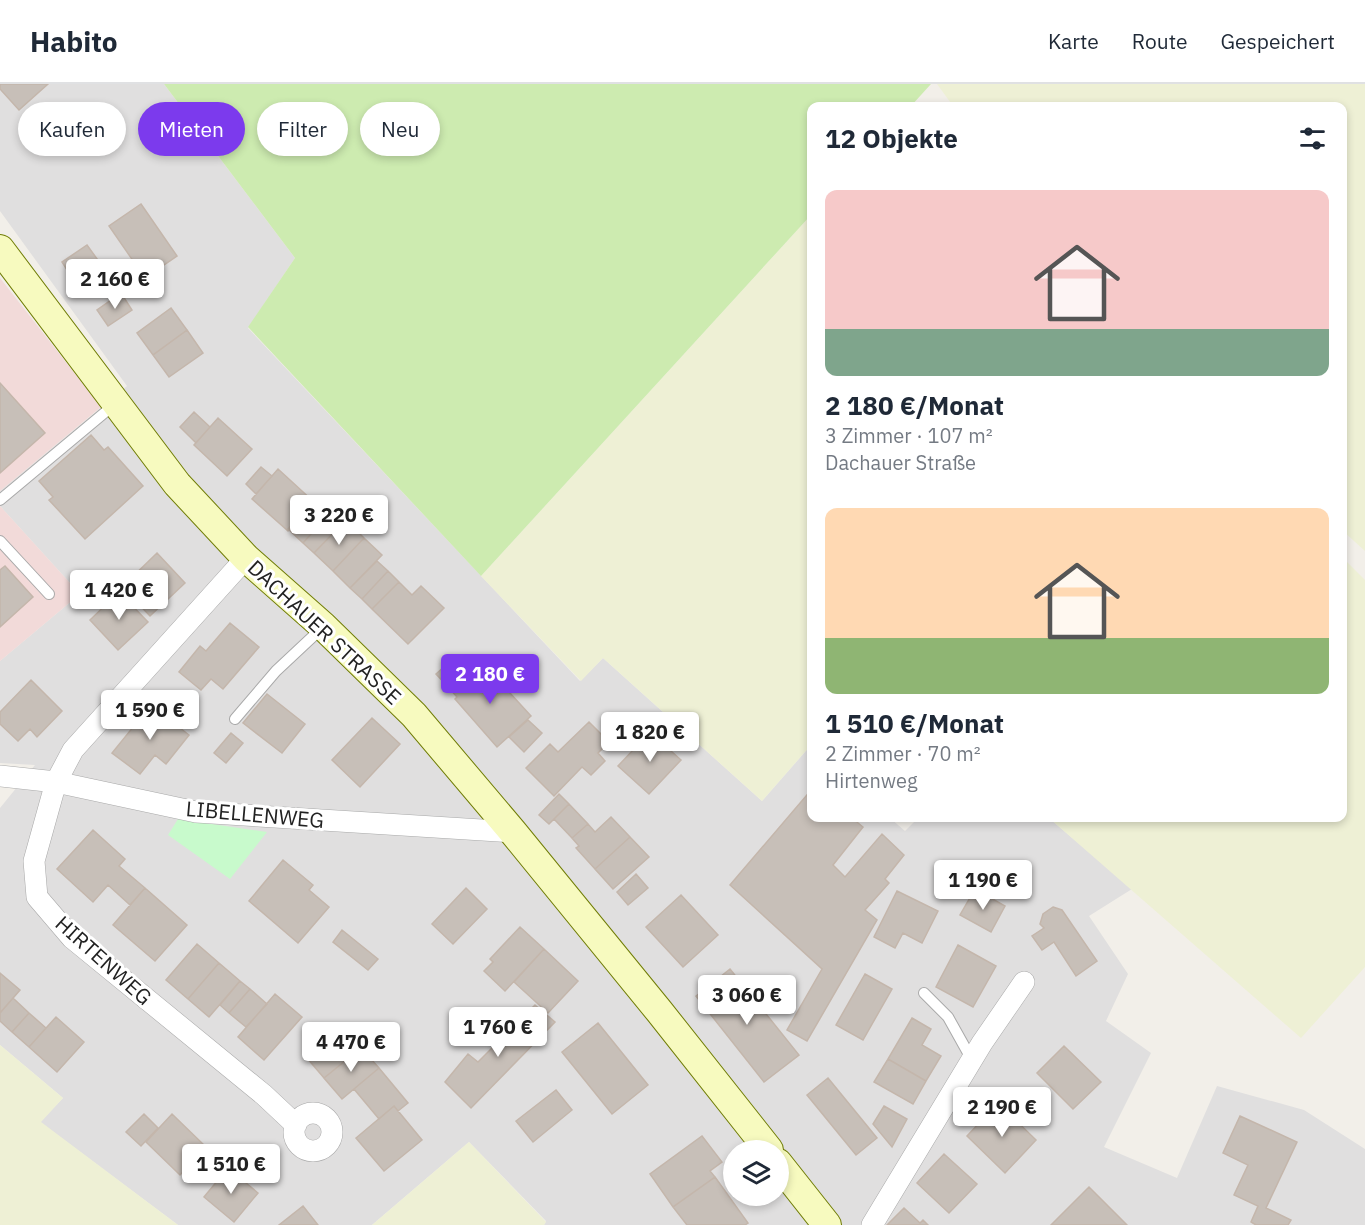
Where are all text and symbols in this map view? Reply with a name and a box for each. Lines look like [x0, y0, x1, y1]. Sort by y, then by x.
text: Habito [30, 23, 118, 60]
text: Karte [1048, 27, 1099, 55]
text: Route [1132, 27, 1188, 55]
text: Gespeichert [1221, 27, 1335, 55]
chip: Kaufen [18, 102, 126, 156]
chip: Mieten [138, 102, 245, 156]
chip: Filter [257, 102, 348, 156]
chip: Neu [360, 102, 440, 156]
text: 12 Objekte [825, 121, 958, 155]
icon: filters [1296, 122, 1329, 155]
icon: home [1023, 229, 1131, 337]
pin: 2 160 € [60, 259, 170, 310]
text: 2 160 € [80, 265, 150, 292]
text: 2 180 €/Monat [825, 388, 1004, 422]
text: 3 Zimmer · 107 m² [825, 422, 993, 449]
text: Dachauer Straße [825, 449, 976, 476]
pin: 3 220 € [284, 495, 394, 546]
text: 3 220 € [304, 501, 374, 528]
icon: home [1023, 547, 1131, 655]
street label: DACHAUER STRASSE [242, 553, 408, 711]
pin: 1 420 € [64, 570, 174, 621]
text: 1 420 € [84, 576, 154, 603]
pin: 2 180 € [435, 654, 545, 705]
text: 2 180 € [455, 660, 525, 687]
pin: 1 590 € [95, 690, 205, 741]
text: 1 590 € [115, 696, 185, 723]
text: 1 510 €/Monat [825, 706, 1004, 740]
pin: 1 820 € [595, 712, 705, 763]
text: 1 820 € [615, 718, 685, 745]
text: 2 Zimmer · 70 m² [825, 740, 981, 767]
text: Hirtenweg [825, 767, 918, 794]
street label: LIBELLENWEG [185, 794, 325, 834]
pin: 1 190 € [928, 860, 1038, 911]
text: 1 190 € [948, 866, 1018, 893]
street label: HIRTENWEG [50, 909, 158, 1011]
pin: 3 060 € [692, 975, 802, 1026]
text: 3 060 € [712, 981, 782, 1008]
pin: 1 760 € [443, 1007, 553, 1058]
text: 1 760 € [463, 1013, 533, 1040]
pin: 4 470 € [296, 1022, 406, 1073]
text: 4 470 € [316, 1028, 386, 1055]
pin: 2 190 € [947, 1087, 1057, 1138]
text: 2 190 € [967, 1093, 1037, 1120]
map controls [723, 1140, 789, 1206]
button: layers [723, 1140, 789, 1206]
pin: 1 510 € [176, 1144, 286, 1195]
text: 1 510 € [196, 1150, 266, 1177]

